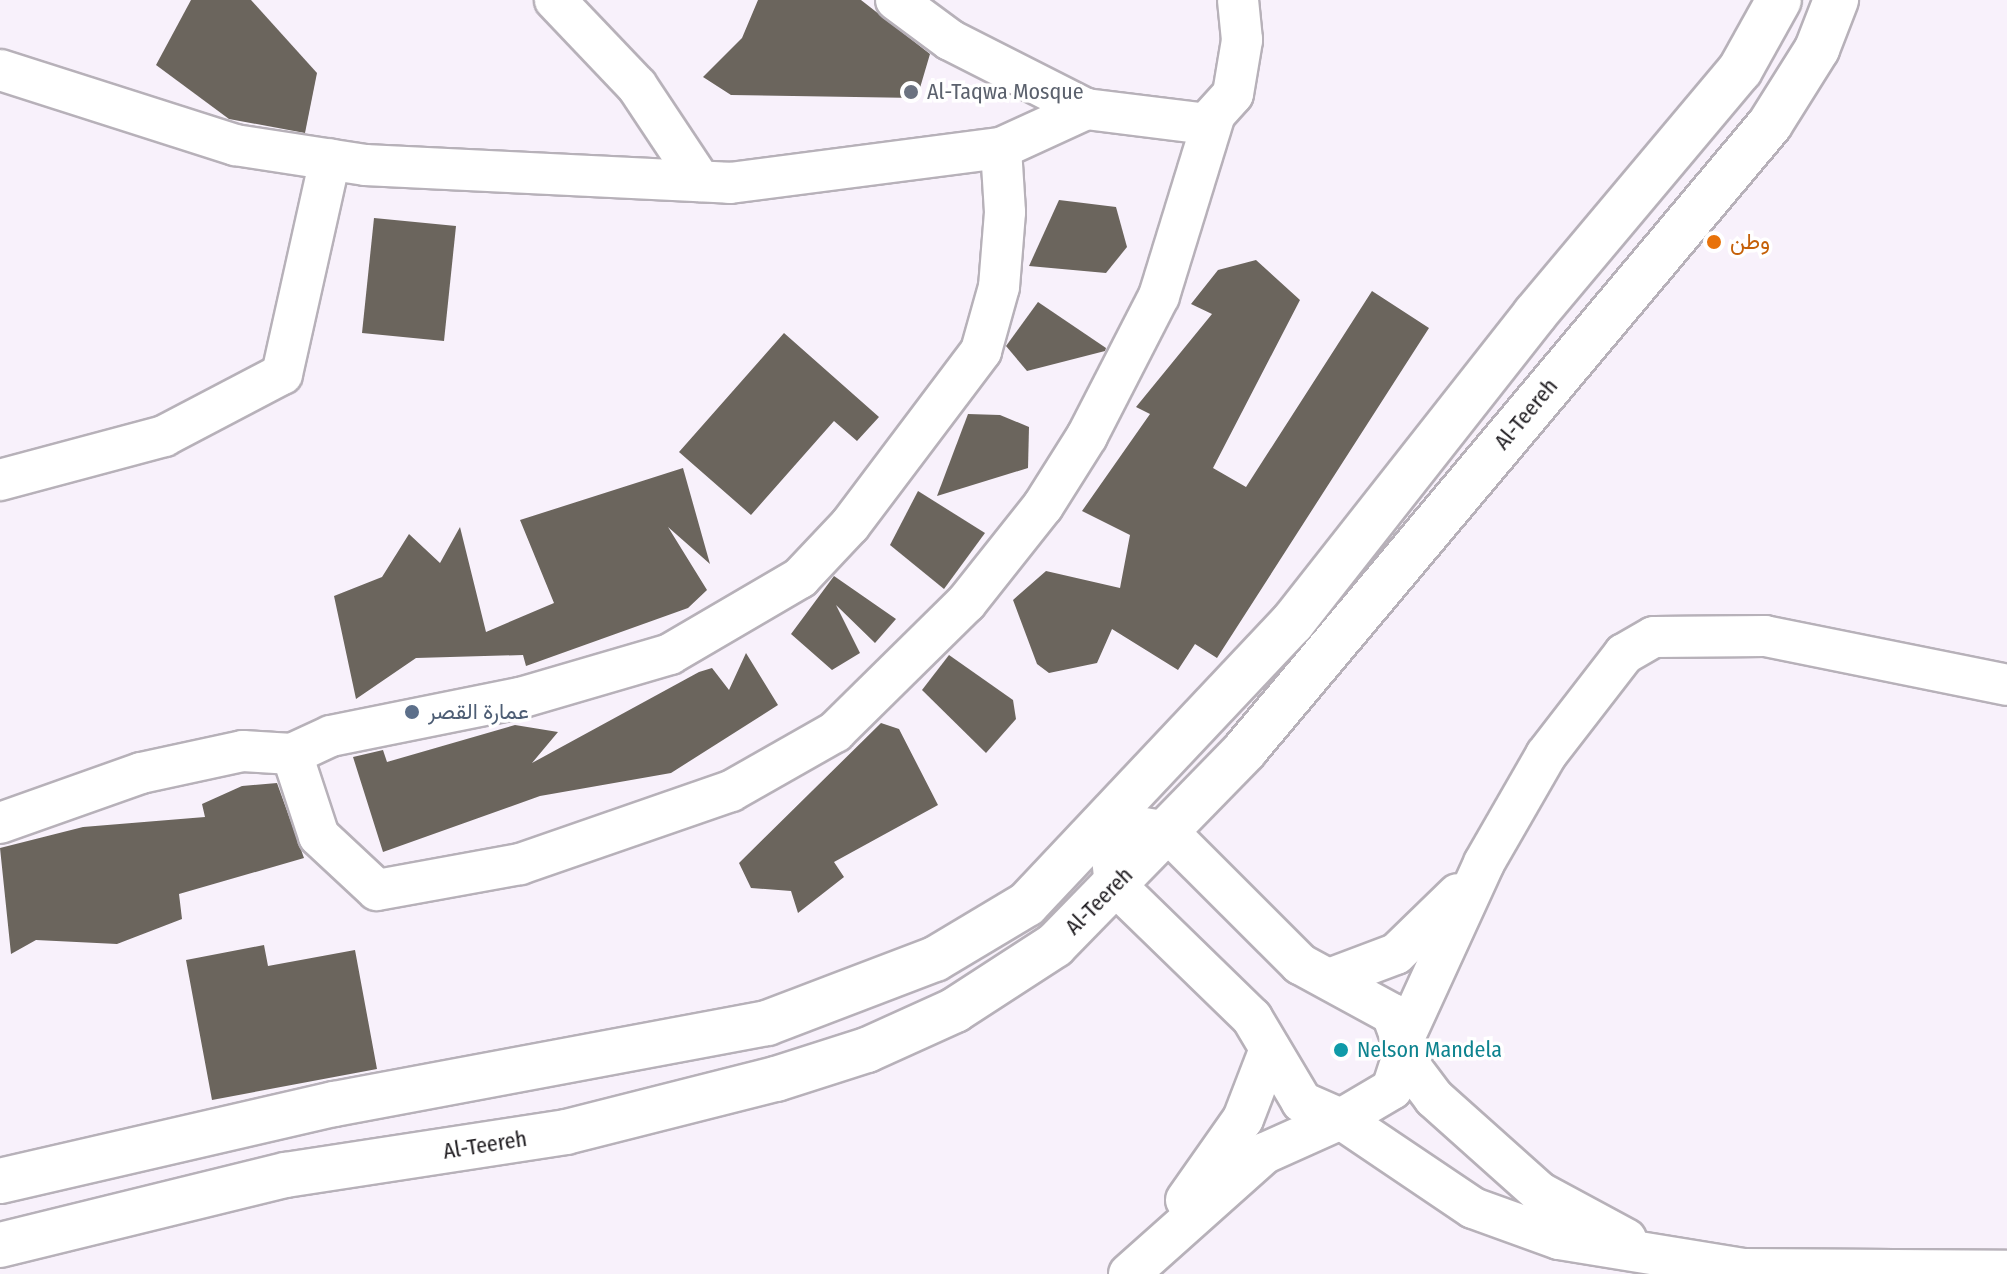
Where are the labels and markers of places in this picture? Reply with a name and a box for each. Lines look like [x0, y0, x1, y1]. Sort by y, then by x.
place label: Al-Taqwa Mosque [927, 79, 1084, 105]
marker: Al-Taqwa Mosque [902, 83, 920, 101]
place label: وطن [1730, 229, 1770, 255]
marker: وطن [1705, 233, 1723, 251]
place label: عمارة القصر [428, 699, 529, 725]
marker: عمارة القصر [403, 703, 421, 721]
place label: Nelson Mandela [1357, 1037, 1502, 1063]
marker: Nelson Mandela [1332, 1041, 1350, 1059]

